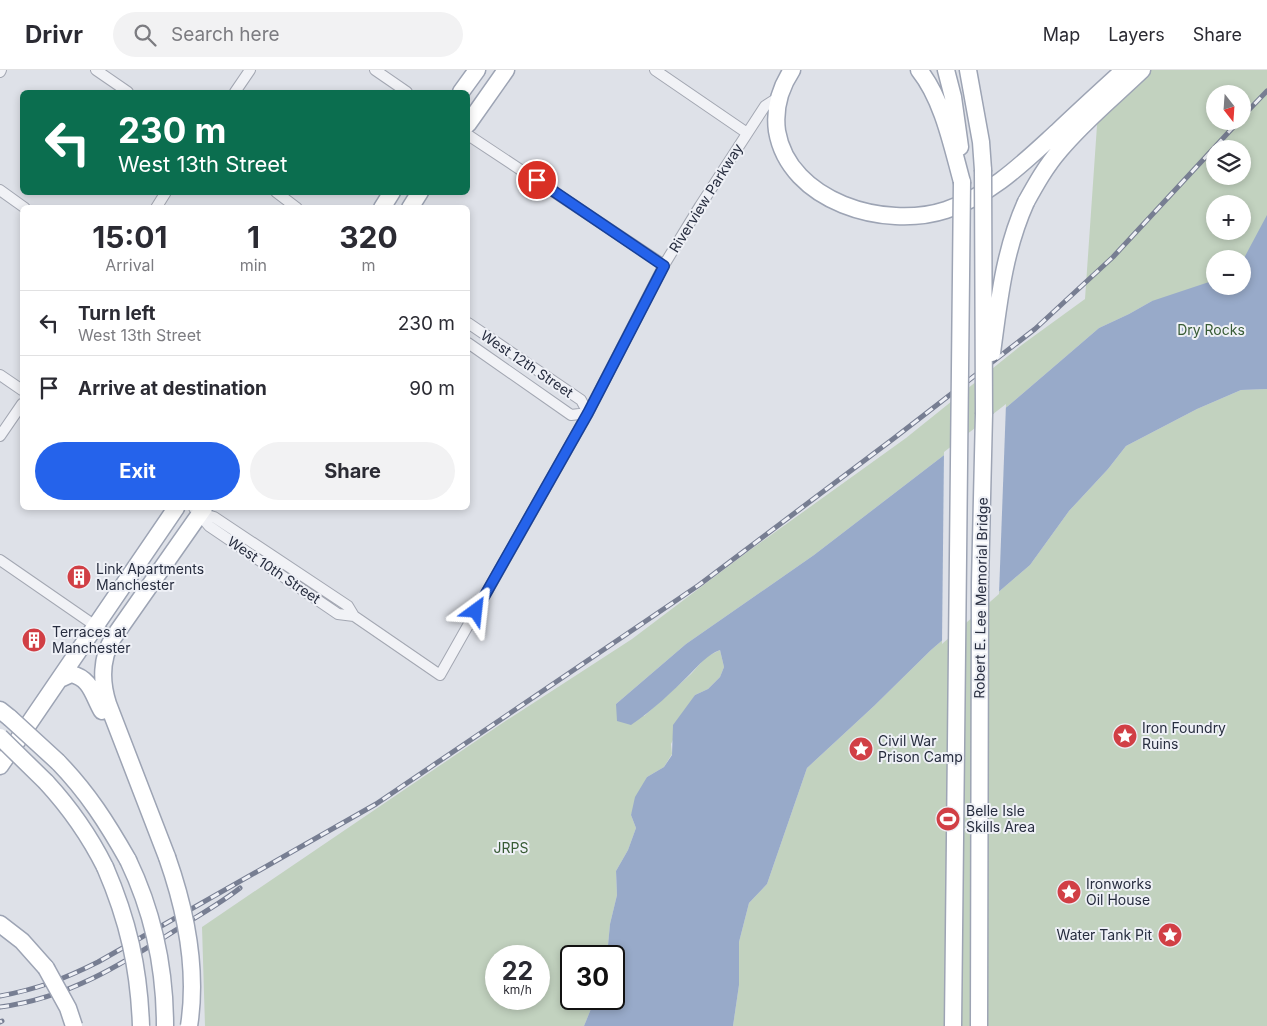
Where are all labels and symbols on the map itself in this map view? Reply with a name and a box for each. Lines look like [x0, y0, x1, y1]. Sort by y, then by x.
north arrow [1206, 85, 1251, 130]
street label: Riverview Parkway [665, 140, 746, 255]
pin [516, 159, 558, 201]
park label: Dry Rocks [1177, 321, 1245, 338]
street label: West 12th Street [478, 326, 577, 401]
street label: Robert E. Lee Memorial Bridge [970, 497, 991, 699]
street label: West 10th Street [225, 532, 324, 607]
place label: Link Apartments Manchester [96, 560, 204, 593]
building icon: Link Apartments Manchester [66, 564, 92, 590]
position arrow [449, 584, 501, 636]
place label: Terraces at Manchester [52, 623, 130, 656]
building icon: Terraces at Manchester [21, 627, 47, 653]
place label: Iron Foundry Ruins [1142, 719, 1226, 752]
place icon: Iron Foundry Ruins [1112, 723, 1138, 749]
place label: Civil War Prison Camp [878, 732, 963, 765]
place icon: Civil War Prison Camp [848, 736, 874, 762]
place label: Belle Isle Skills Area [966, 802, 1035, 835]
sports icon: Belle Isle Skills Area [935, 806, 961, 832]
park label: JRPS [494, 839, 528, 856]
place label: Ironworks Oil House [1086, 875, 1152, 908]
place icon: Ironworks Oil House [1056, 879, 1082, 905]
place icon: Water Tank Pit [1157, 922, 1183, 948]
place label: Water Tank Pit [1057, 926, 1152, 943]
speed limit sign: 30 [560, 945, 625, 1010]

